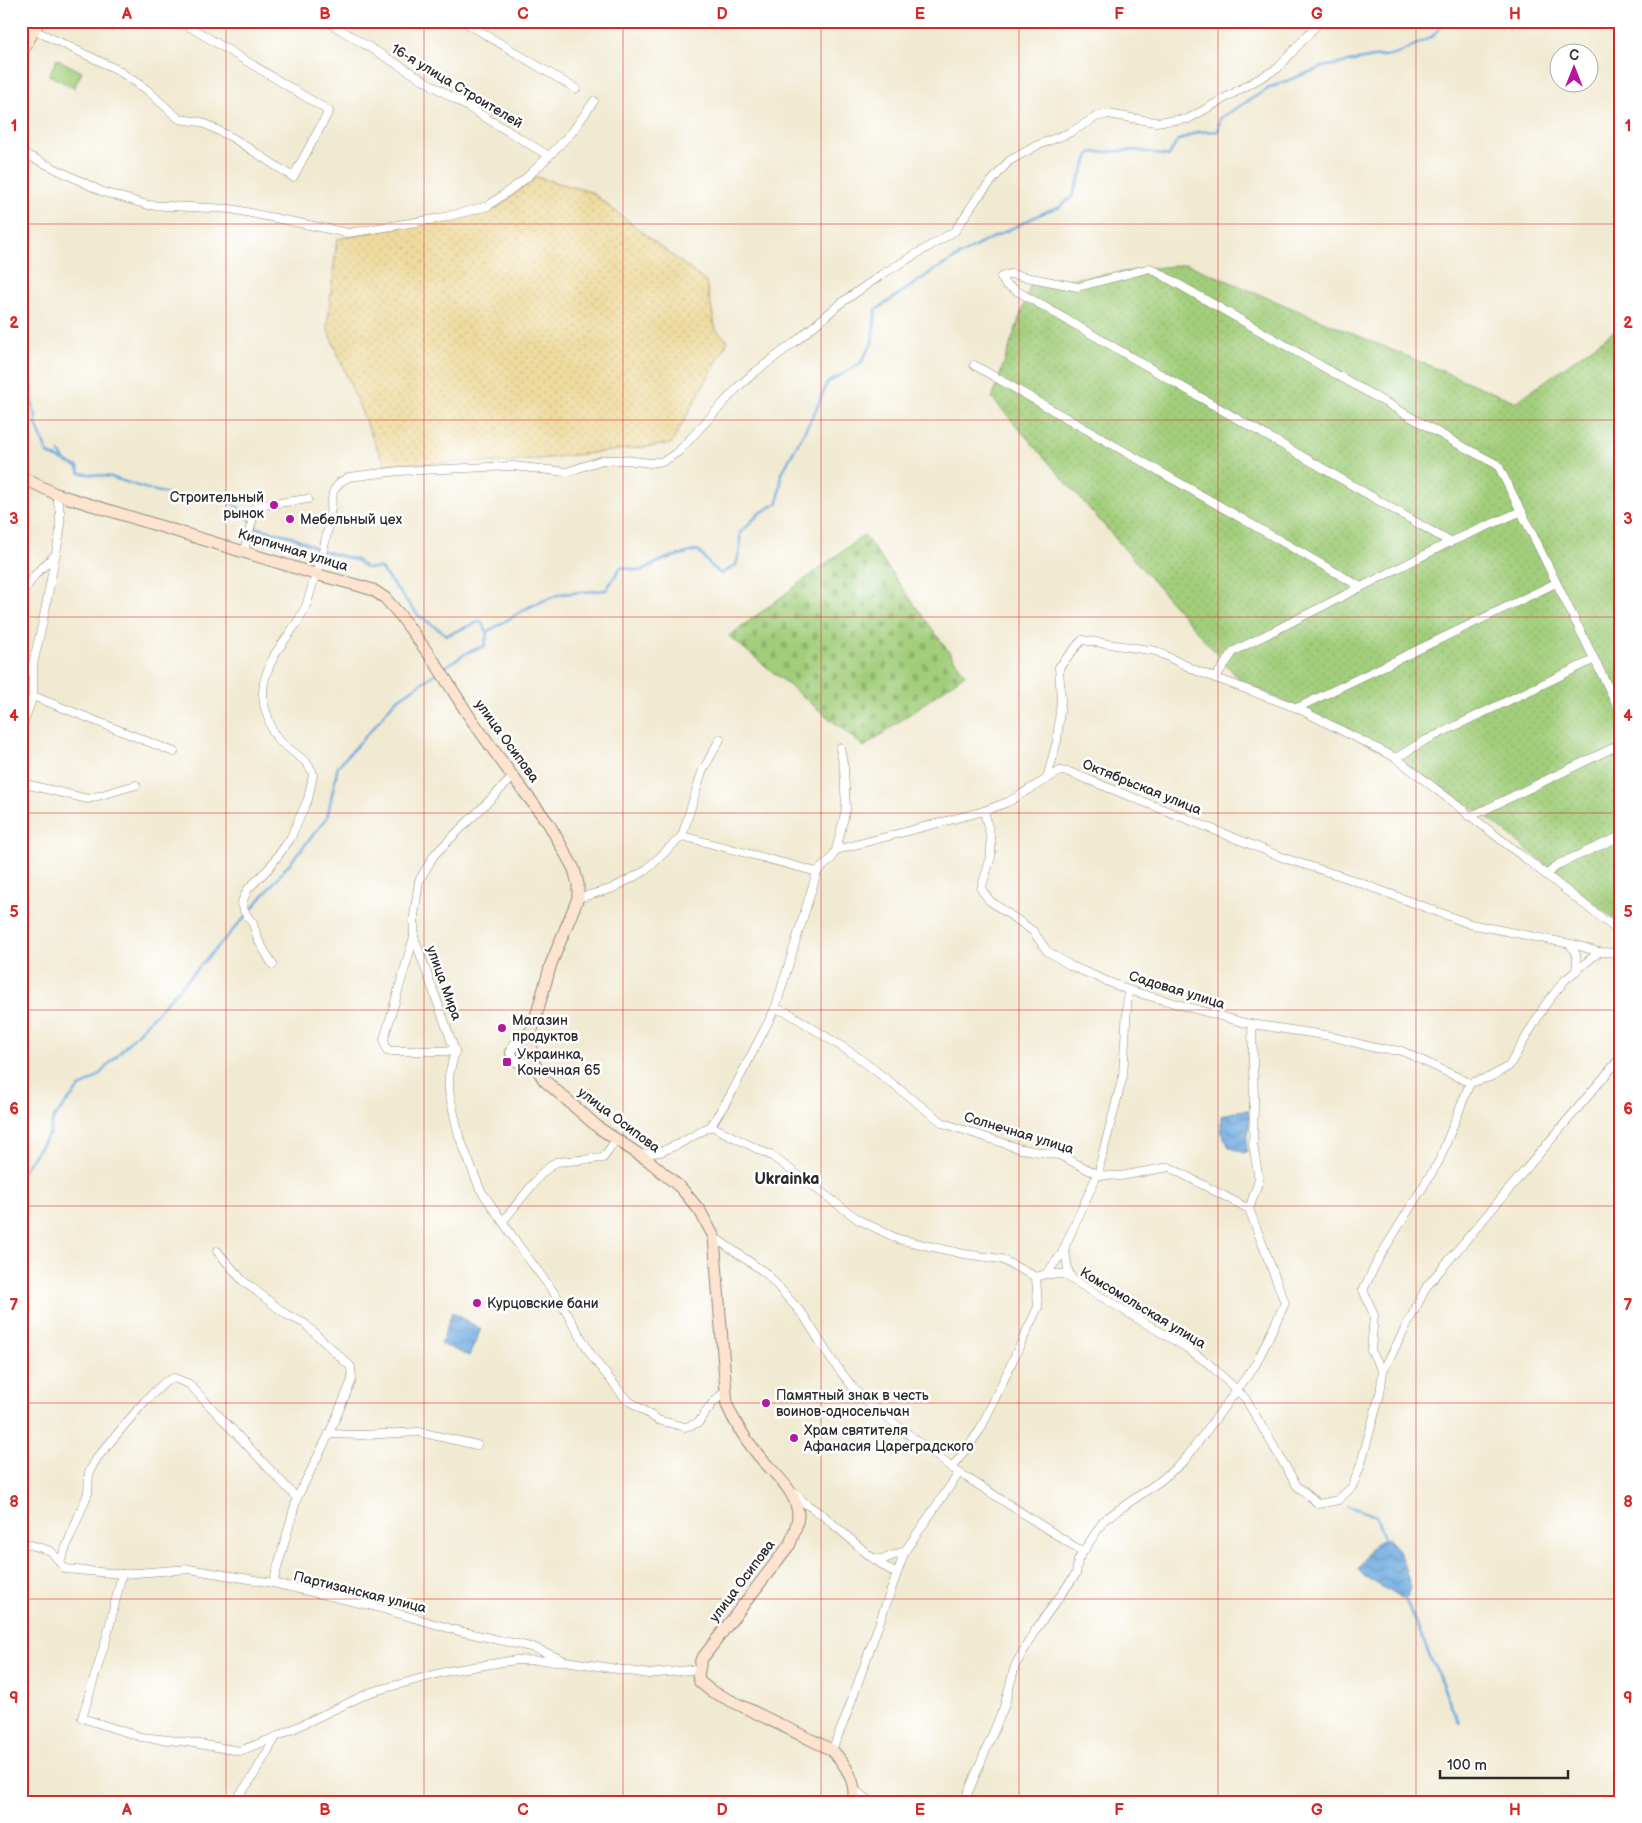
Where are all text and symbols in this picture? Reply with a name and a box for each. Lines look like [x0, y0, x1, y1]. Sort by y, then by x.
text: A [121, 5, 132, 24]
text: B [319, 5, 331, 24]
text: C [517, 5, 529, 24]
text: D [716, 5, 728, 24]
text: E [915, 5, 925, 24]
text: F [1114, 5, 1124, 24]
text: G [1311, 5, 1323, 24]
text: H [1509, 5, 1521, 24]
street label: 16-я улица Строителей [388, 40, 526, 132]
north arrow [1550, 42, 1600, 92]
text: С [1569, 47, 1579, 64]
text: 1 [11, 117, 17, 136]
text: 1 [1625, 117, 1631, 136]
text: 2 [9, 314, 19, 333]
text: 2 [1623, 314, 1633, 333]
place label: Строительный рынок [170, 489, 265, 522]
marker: Строительный рынок [268, 499, 280, 511]
text: 3 [9, 510, 19, 529]
text: 3 [1623, 510, 1633, 529]
place label: Мебельный цех [300, 511, 403, 528]
marker: Мебельный цех [284, 513, 296, 525]
street label: Кирпичная улица [236, 525, 351, 575]
street label: улица Осипова [471, 696, 543, 786]
text: 4 [9, 707, 19, 726]
text: 4 [1623, 707, 1633, 726]
street label: Октябрьская улица [1080, 755, 1205, 819]
text: 5 [9, 903, 19, 922]
text: 5 [1623, 903, 1633, 922]
street label: улица Мира [423, 943, 466, 1023]
street label: Садовая улица [1127, 967, 1228, 1013]
place label: Магазин продуктов [512, 1012, 579, 1045]
marker: Магазин продуктов [496, 1022, 508, 1034]
place label: Украинка, Конечная 65 [517, 1046, 601, 1079]
marker: Украинка, Конечная 65 [501, 1056, 513, 1068]
street label: улица Осипова [575, 1084, 664, 1157]
text: 6 [9, 1100, 19, 1119]
text: 6 [1623, 1100, 1633, 1119]
street label: Солнечная улица [962, 1108, 1077, 1158]
district label: Ukrainka [754, 1170, 820, 1189]
street label: Комсомольская улица [1077, 1264, 1210, 1353]
place label: Курцовские бани [487, 1295, 599, 1312]
text: 7 [10, 1296, 19, 1315]
text: 7 [1624, 1296, 1633, 1315]
marker: Курцовские бани [471, 1297, 483, 1309]
place label: Памятный знак в честь воинов-односельчан [776, 1387, 929, 1420]
marker: Памятный знак в честь воинов-односельчан [760, 1397, 772, 1409]
place label: Храм святителя Афанасия Цареградского [803, 1422, 974, 1455]
marker: Храм святителя Афанасия Цареградского [788, 1432, 800, 1444]
text: 8 [9, 1493, 19, 1512]
text: 8 [1623, 1493, 1633, 1512]
street label: улица Осипова [706, 1536, 779, 1625]
street label: Партизанская улица [292, 1567, 429, 1617]
text: 9 [9, 1689, 19, 1708]
text: 9 [1623, 1689, 1633, 1708]
scale bar [1440, 1748, 1567, 1780]
text: 100 m [1447, 1756, 1487, 1775]
text: A [121, 1801, 132, 1820]
text: B [319, 1801, 331, 1820]
text: C [517, 1801, 529, 1820]
text: D [716, 1801, 728, 1820]
text: E [915, 1801, 925, 1820]
text: F [1114, 1801, 1124, 1820]
text: G [1311, 1801, 1323, 1820]
text: H [1509, 1801, 1521, 1820]

